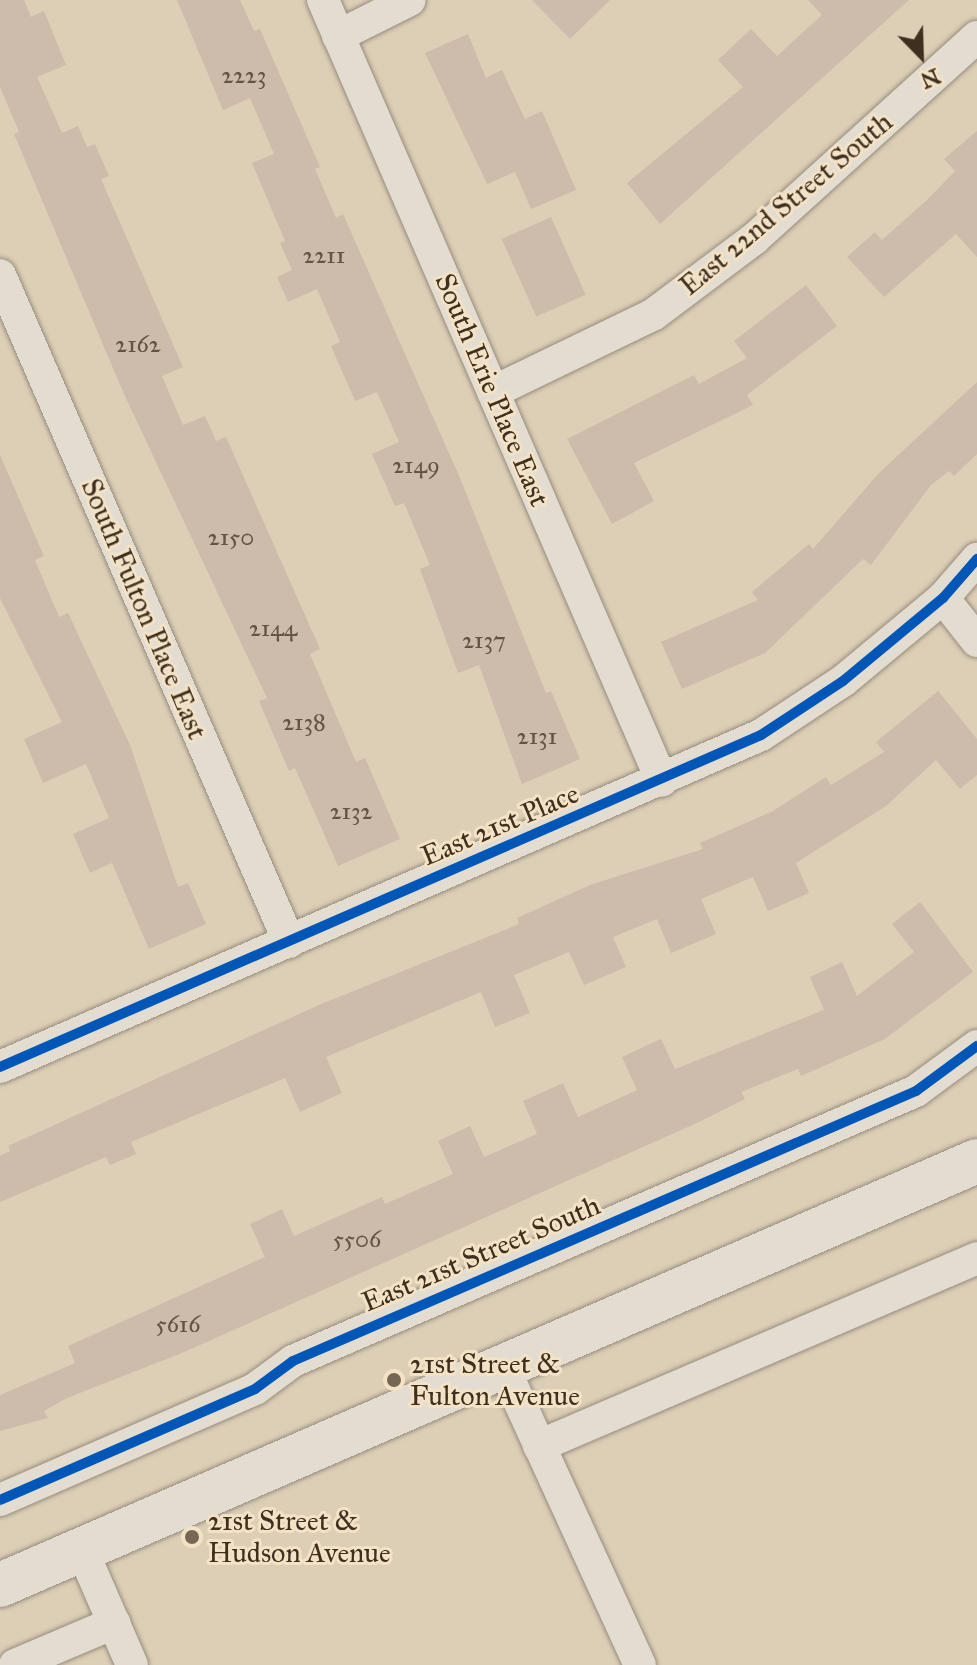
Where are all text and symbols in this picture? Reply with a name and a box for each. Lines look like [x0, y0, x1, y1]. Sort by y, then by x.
north arrow [881, 16, 961, 96]
house number: 2223 [222, 62, 266, 90]
text: N [917, 62, 944, 95]
street label: East 22nd Street South [673, 105, 899, 303]
house number: 2211 [303, 242, 345, 270]
street label: South Erie Place East [428, 269, 556, 511]
house number: 2162 [115, 331, 161, 359]
house number: 2149 [392, 452, 440, 480]
street label: South Fulton Place East [74, 474, 214, 744]
house number: 2150 [208, 524, 254, 552]
house number: 2144 [249, 615, 297, 643]
house number: 2137 [462, 627, 506, 655]
house number: 2138 [282, 709, 326, 737]
house number: 2131 [517, 723, 557, 751]
street label: East 21st Place [416, 777, 584, 873]
house number: 2132 [330, 798, 372, 826]
street label: East 21st Street South [357, 1189, 605, 1319]
house number: 5506 [333, 1226, 381, 1254]
house number: 5616 [155, 1311, 201, 1339]
place label: 21st Street & Fulton Avenue [410, 1347, 580, 1413]
marker: 21st Street & Fulton Avenue [385, 1371, 403, 1389]
place label: 21st Street & Hudson Avenue [208, 1504, 391, 1570]
marker: 21st Street & Hudson Avenue [183, 1528, 201, 1546]

